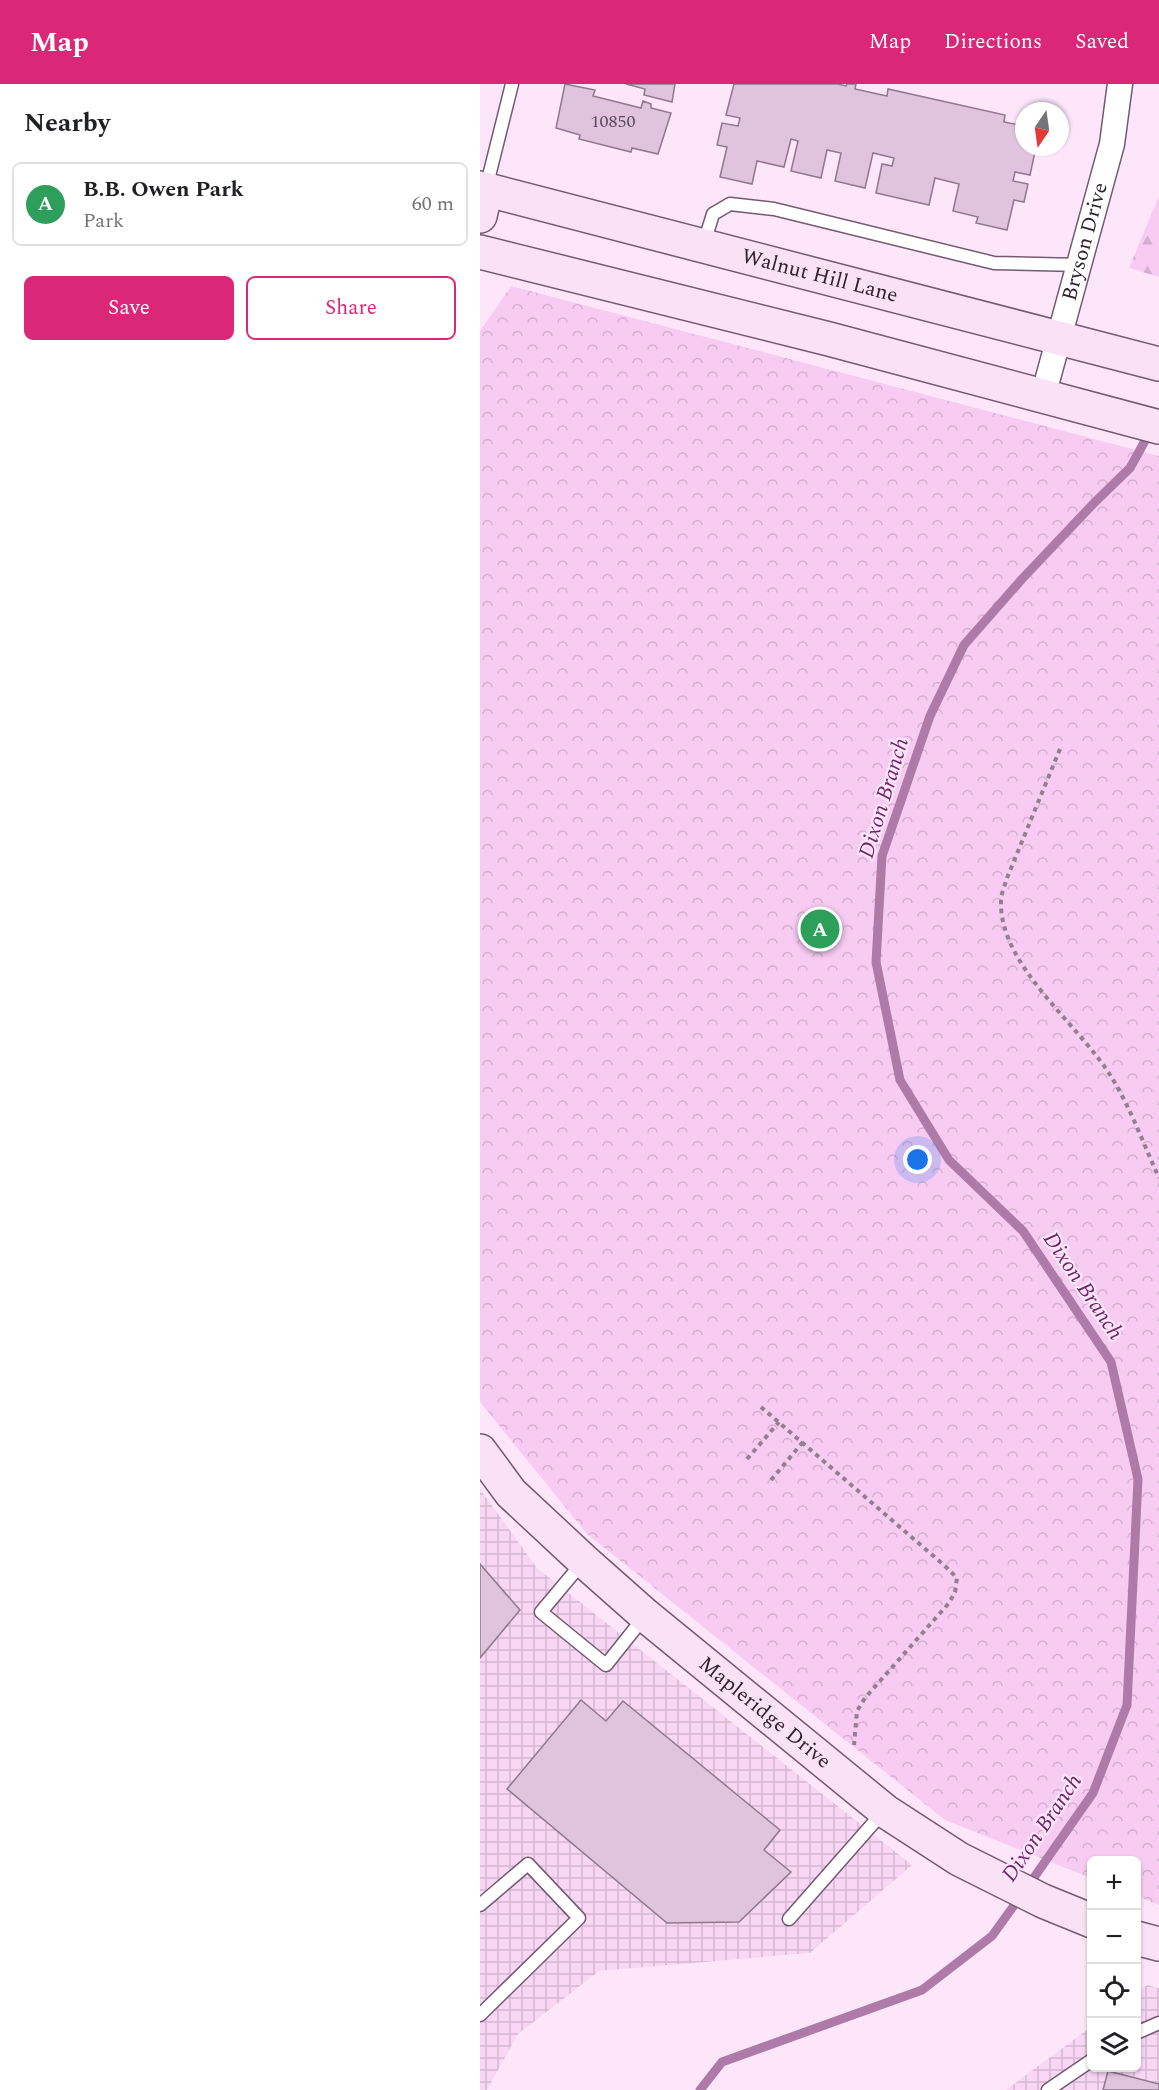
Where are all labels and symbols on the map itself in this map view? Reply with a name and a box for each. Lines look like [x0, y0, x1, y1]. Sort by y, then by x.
north arrow [1015, 102, 1069, 156]
house number: 10850 [591, 108, 636, 135]
street label: Bryson Drive [1054, 179, 1117, 305]
street label: Walnut Hill Lane [738, 240, 901, 312]
water label: Dixon Branch [850, 734, 918, 862]
pin: A [800, 906, 840, 952]
your location [903, 1145, 932, 1174]
water label: Dixon Branch [1035, 1225, 1131, 1347]
street label: Mapleridge Drive [691, 1649, 838, 1777]
water label: Dixon Branch [994, 1767, 1090, 1889]

